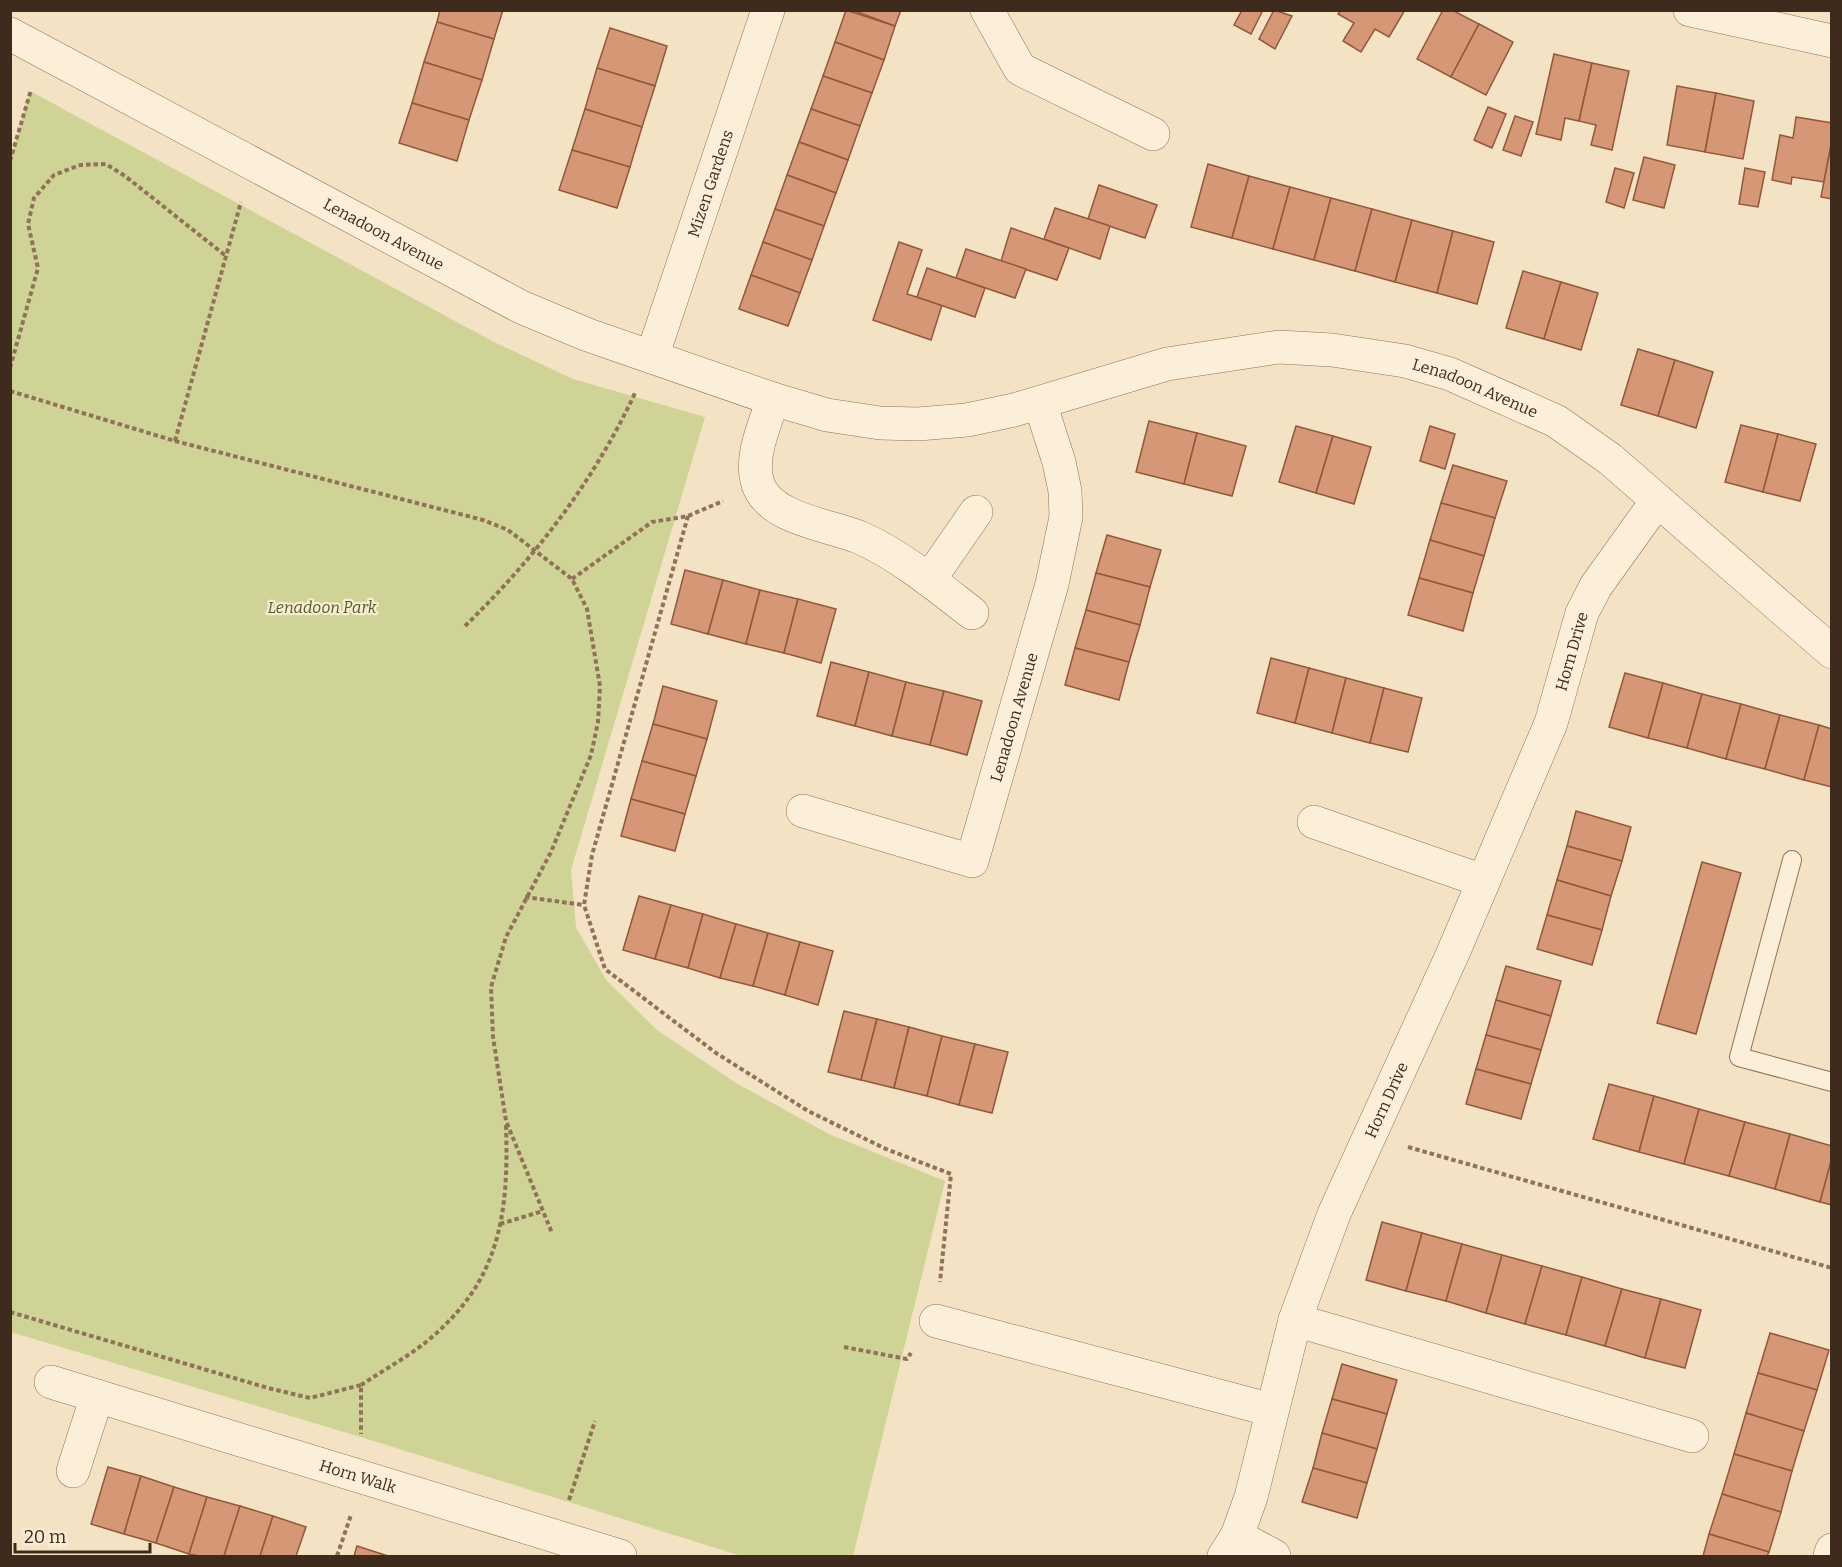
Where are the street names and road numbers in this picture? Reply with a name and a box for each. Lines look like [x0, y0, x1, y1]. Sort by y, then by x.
street label: Mizen Gardens [684, 127, 737, 240]
street label: Lenadoon Avenue [320, 194, 447, 274]
street label: Lenadoon Avenue [1410, 355, 1541, 422]
street label: Horn Drive [1552, 610, 1592, 693]
street label: Lenadoon Avenue [986, 650, 1042, 784]
street label: Horn Drive [1361, 1059, 1412, 1141]
street label: Horn Walk [317, 1456, 399, 1497]

